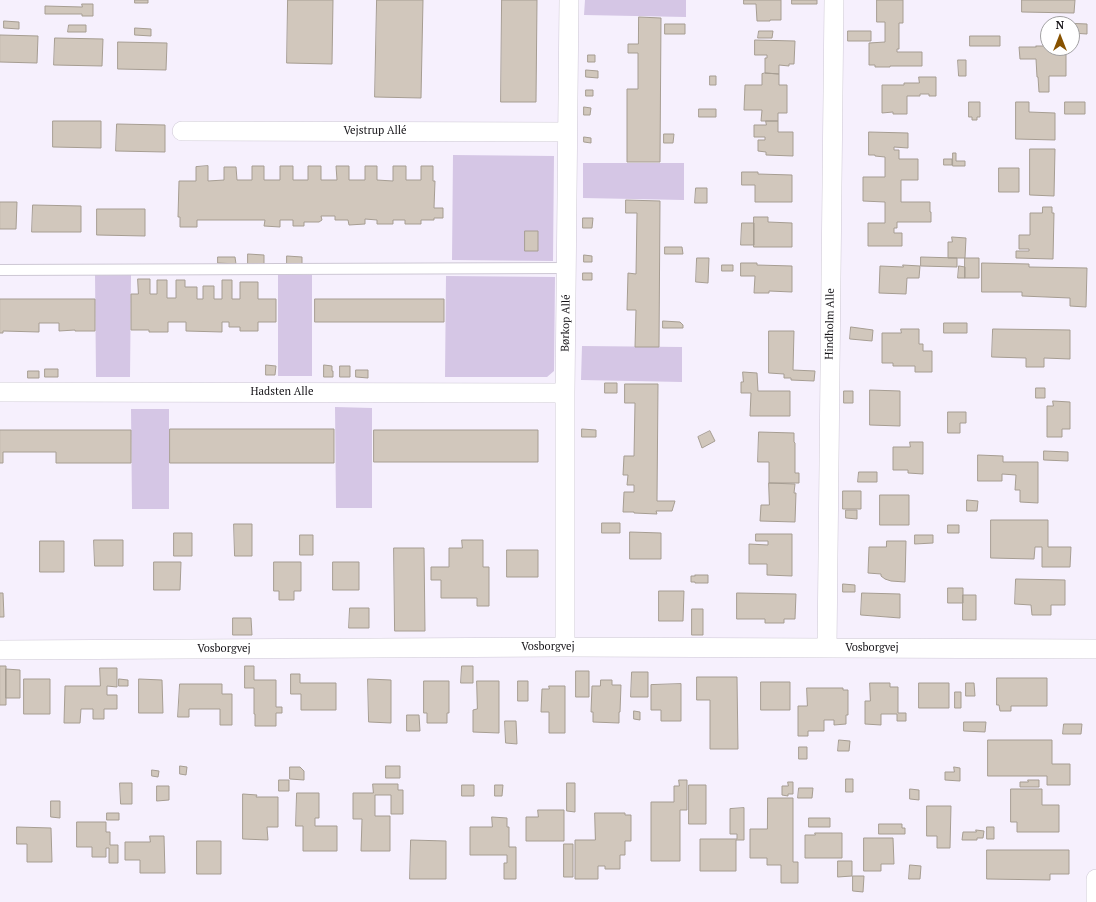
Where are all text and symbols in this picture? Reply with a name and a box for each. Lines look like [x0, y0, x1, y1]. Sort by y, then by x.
north arrow [1040, 16, 1080, 56]
text: N [1056, 18, 1064, 32]
street label: Vejstrup Allé [343, 124, 407, 138]
street label: Hindholm Alle [823, 288, 837, 360]
street label: Børkop Allé [559, 294, 573, 352]
street label: Hadsten Alle [251, 385, 313, 399]
street label: Vosborgvej [521, 640, 575, 654]
street label: Vosborgvej [845, 641, 899, 655]
street label: Vosborgvej [197, 642, 251, 656]

